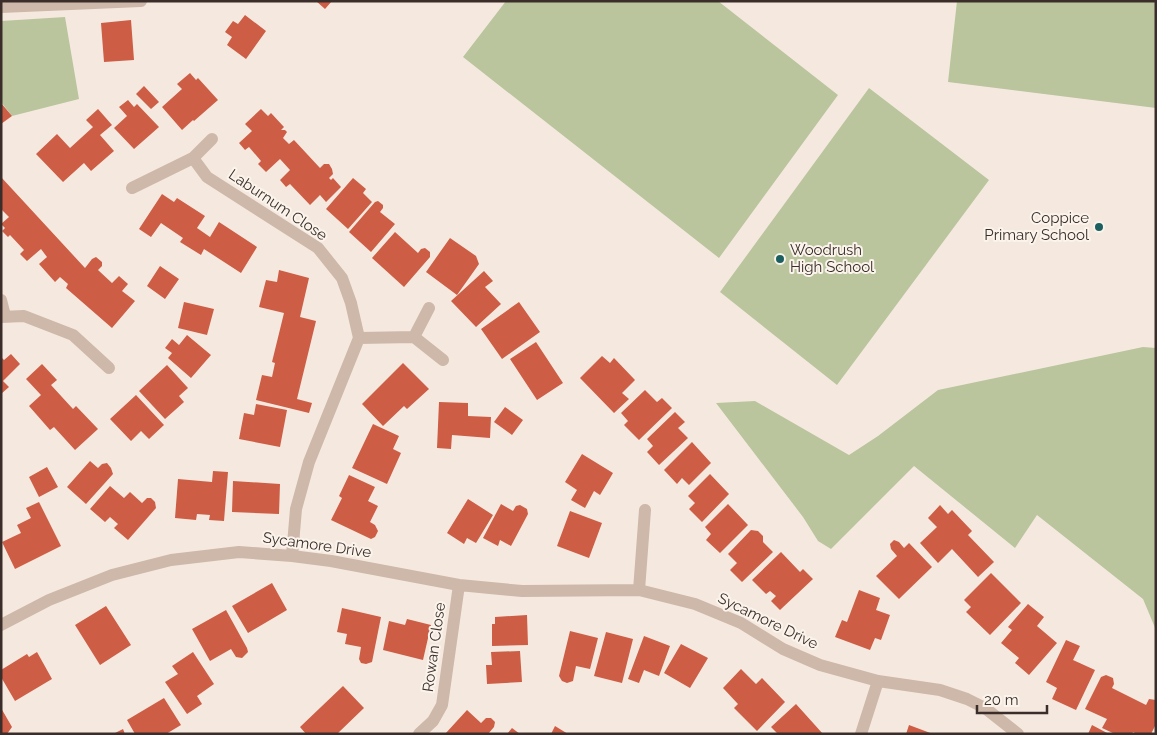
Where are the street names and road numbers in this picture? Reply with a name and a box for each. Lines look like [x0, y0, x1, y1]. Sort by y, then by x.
street label: Laburnum Close [225, 165, 331, 245]
street label: Sycamore Drive [262, 528, 373, 562]
street label: Sycamore Drive [715, 589, 821, 653]
street label: Rowan Close [419, 601, 449, 693]

